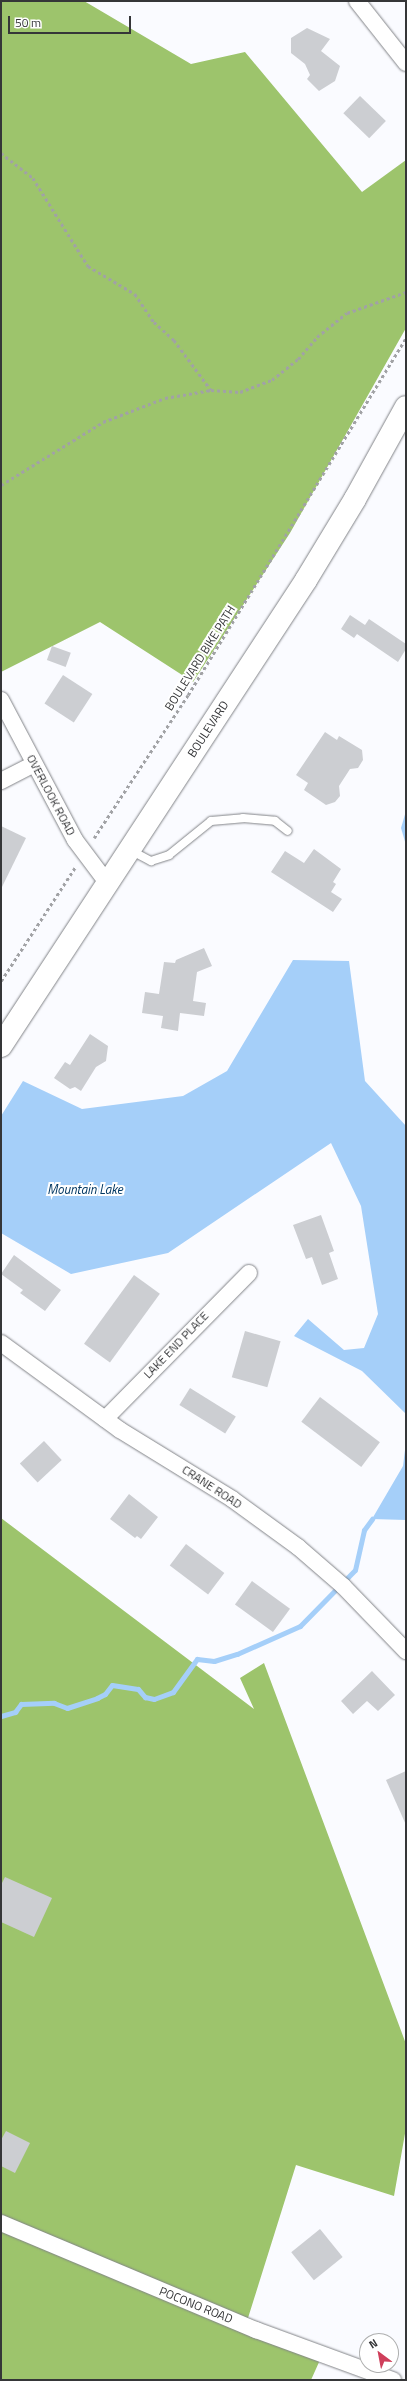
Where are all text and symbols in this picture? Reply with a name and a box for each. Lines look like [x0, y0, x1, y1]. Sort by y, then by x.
scale bar [10, 8, 133, 34]
text: 50 m [15, 13, 41, 32]
street label: BOULEVARD BIKE PATH [162, 603, 238, 713]
street label: BOULEVARD [184, 698, 232, 760]
street label: OVERLOOK ROAD [24, 752, 78, 838]
water label: Mountain Lake [47, 1181, 123, 1197]
street label: LAKE END PLACE [141, 1309, 211, 1381]
street label: CRANE ROAD [179, 1462, 245, 1512]
street label: POCONO ROAD [157, 2284, 235, 2326]
north arrow [359, 2333, 399, 2373]
text: N [366, 2335, 381, 2352]

